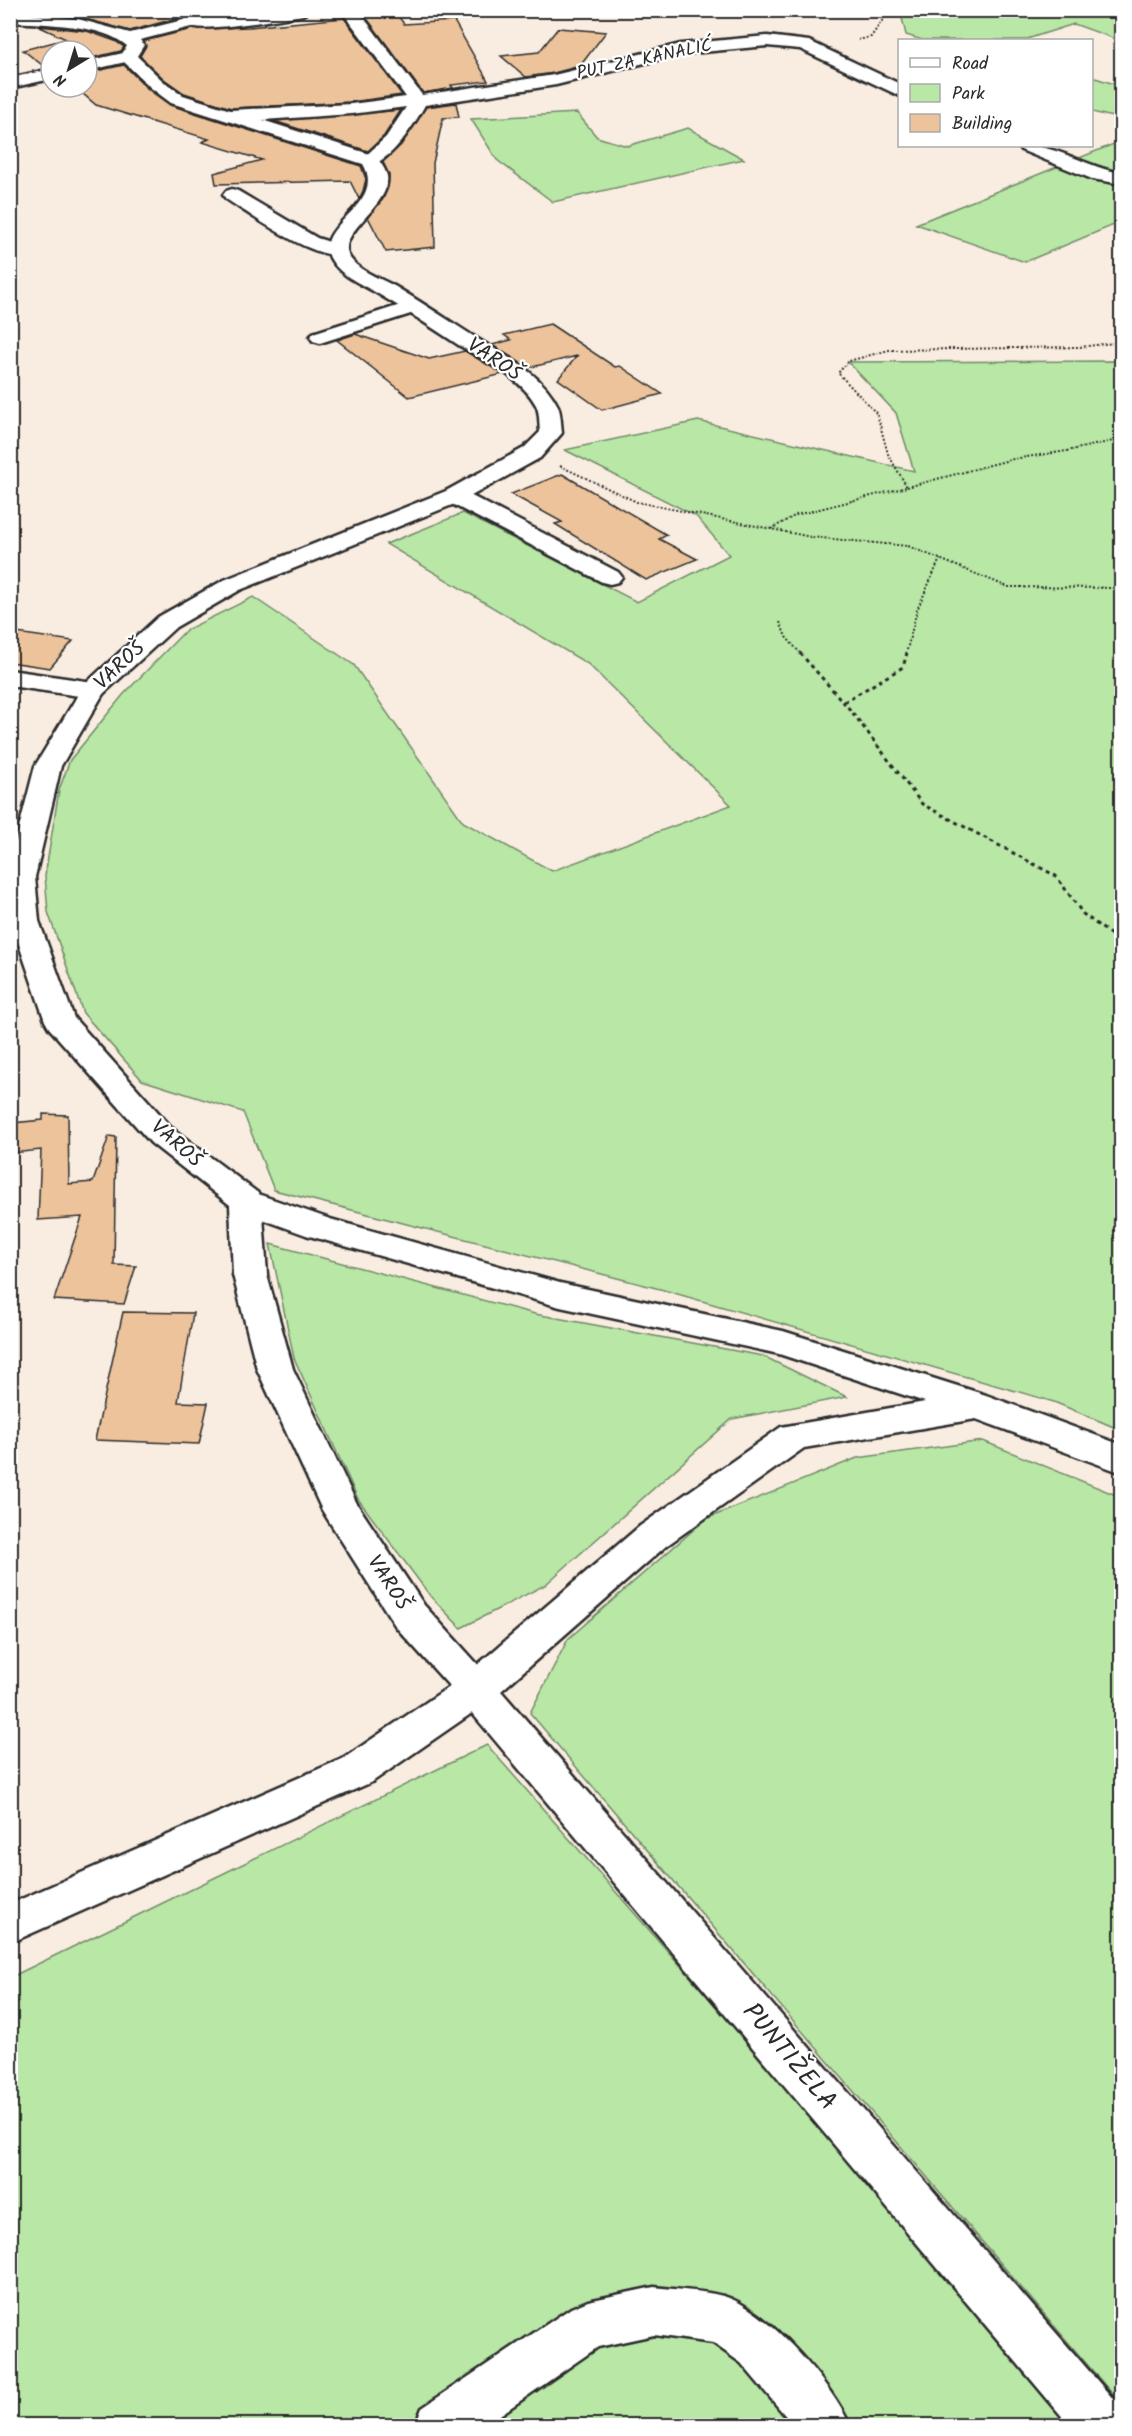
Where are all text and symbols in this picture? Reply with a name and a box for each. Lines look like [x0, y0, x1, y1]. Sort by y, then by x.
street label: PUT ZA KANALIĆ [574, 31, 717, 89]
north arrow [39, 39, 99, 99]
legend [898, 39, 1093, 147]
text: Road [952, 50, 989, 79]
text: N [49, 67, 72, 93]
text: Park [952, 80, 985, 109]
text: Building [952, 110, 1012, 139]
street label: VAROŠ [460, 330, 530, 392]
street label: VAROŠ [87, 632, 155, 699]
street label: VAROŠ [142, 1112, 211, 1177]
street label: VAROŠ [358, 1549, 419, 1619]
street label: PUNTIŽELA [731, 1993, 847, 2121]

